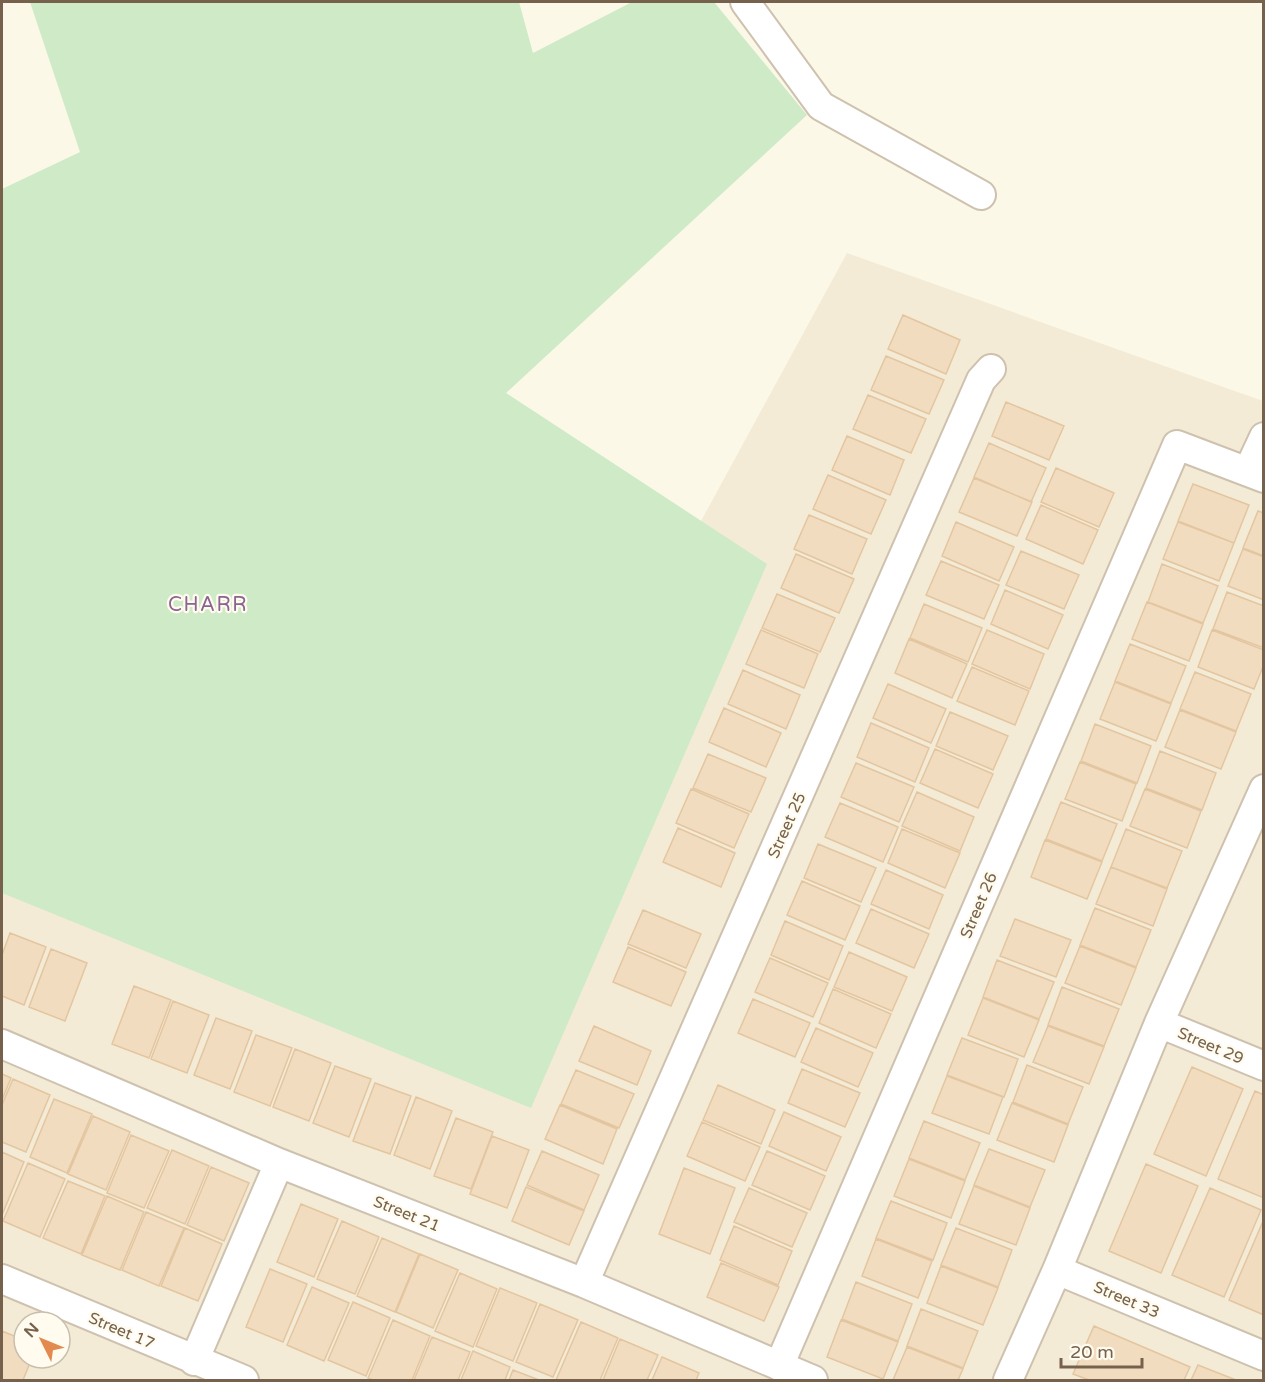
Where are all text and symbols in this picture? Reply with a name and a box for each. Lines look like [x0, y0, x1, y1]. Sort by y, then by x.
district label: CHARR [168, 593, 248, 617]
street label: Street 25 [764, 789, 810, 861]
street label: Street 26 [956, 869, 1002, 942]
street label: Street 29 [1174, 1023, 1247, 1069]
street label: Street 21 [370, 1192, 443, 1236]
street label: Street 33 [1090, 1277, 1163, 1323]
street label: Street 17 [85, 1308, 158, 1354]
north arrow [12, 1310, 72, 1370]
text: N [20, 1319, 43, 1342]
scale bar [1061, 1331, 1142, 1369]
text: 20 m [1070, 1341, 1114, 1363]

